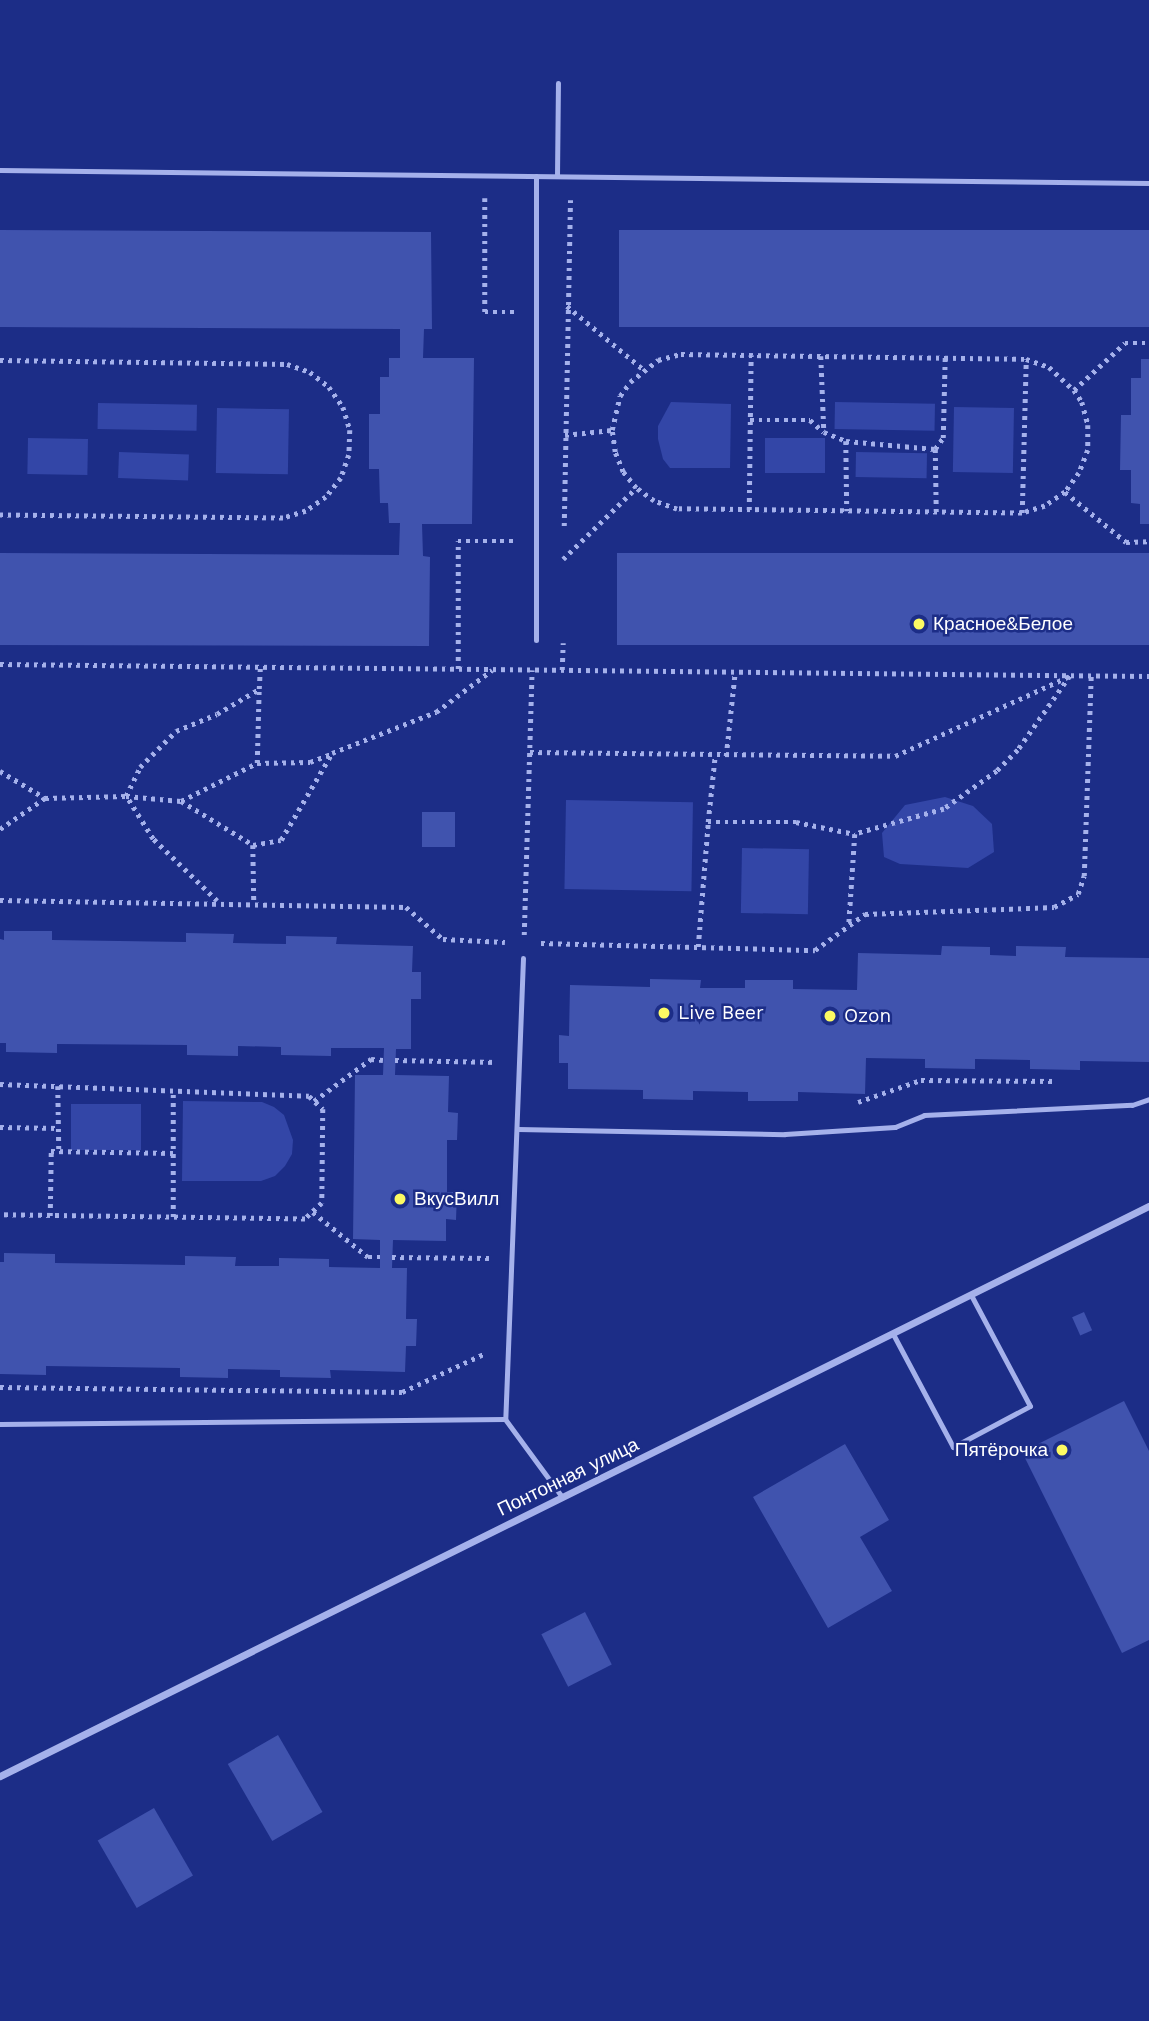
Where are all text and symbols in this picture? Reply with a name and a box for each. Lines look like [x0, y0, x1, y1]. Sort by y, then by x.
place label: Красное&Белое [933, 613, 1073, 635]
marker: Красное&Белое [911, 616, 927, 632]
place label: Live Beer [678, 1002, 764, 1024]
marker: Live Beer [656, 1005, 672, 1021]
place label: Ozon [844, 1005, 891, 1027]
marker: Ozon [822, 1008, 838, 1024]
place label: ВкусВилл [414, 1188, 499, 1210]
marker: ВкусВилл [392, 1191, 408, 1207]
street label: Понтонная улица [494, 1433, 642, 1521]
place label: Пятёрочка [955, 1439, 1048, 1461]
marker: Пятёрочка [1054, 1442, 1070, 1458]

